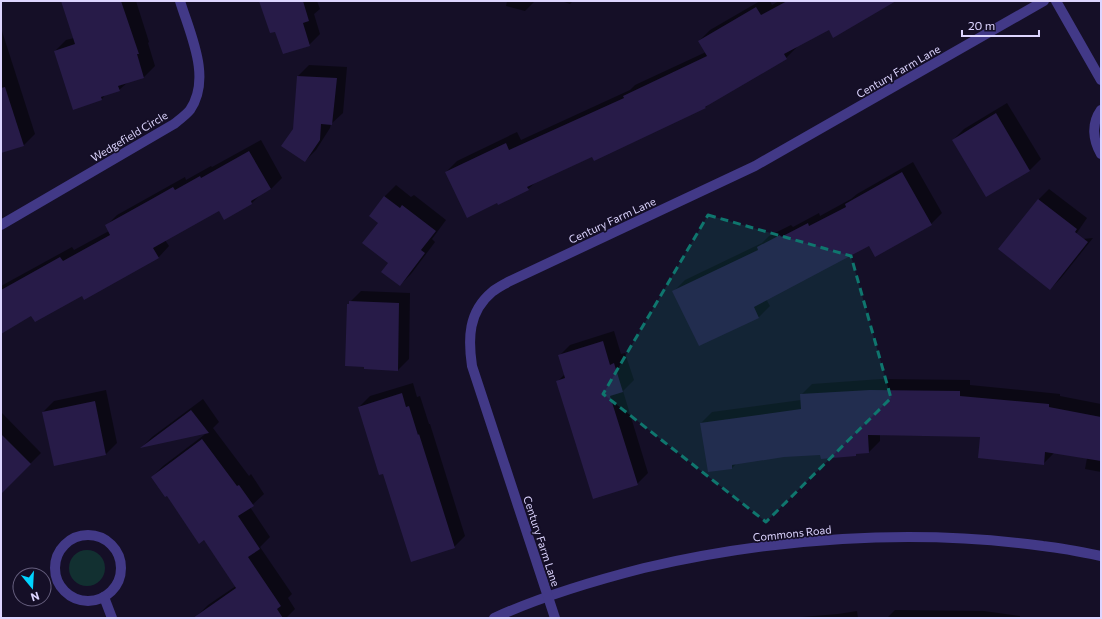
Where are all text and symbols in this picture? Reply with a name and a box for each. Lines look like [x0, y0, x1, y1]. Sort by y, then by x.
scale bar [962, 12, 1039, 38]
text: 20 m [968, 18, 995, 32]
street label: Century Farm Lane [854, 42, 942, 100]
street label: Wedgefield Circle [88, 108, 170, 164]
street label: Century Farm Lane [566, 194, 658, 246]
street label: Century Farm Lane [521, 494, 563, 588]
street label: Commons Road [752, 522, 832, 544]
north arrow [12, 567, 52, 607]
text: N [29, 590, 41, 604]

